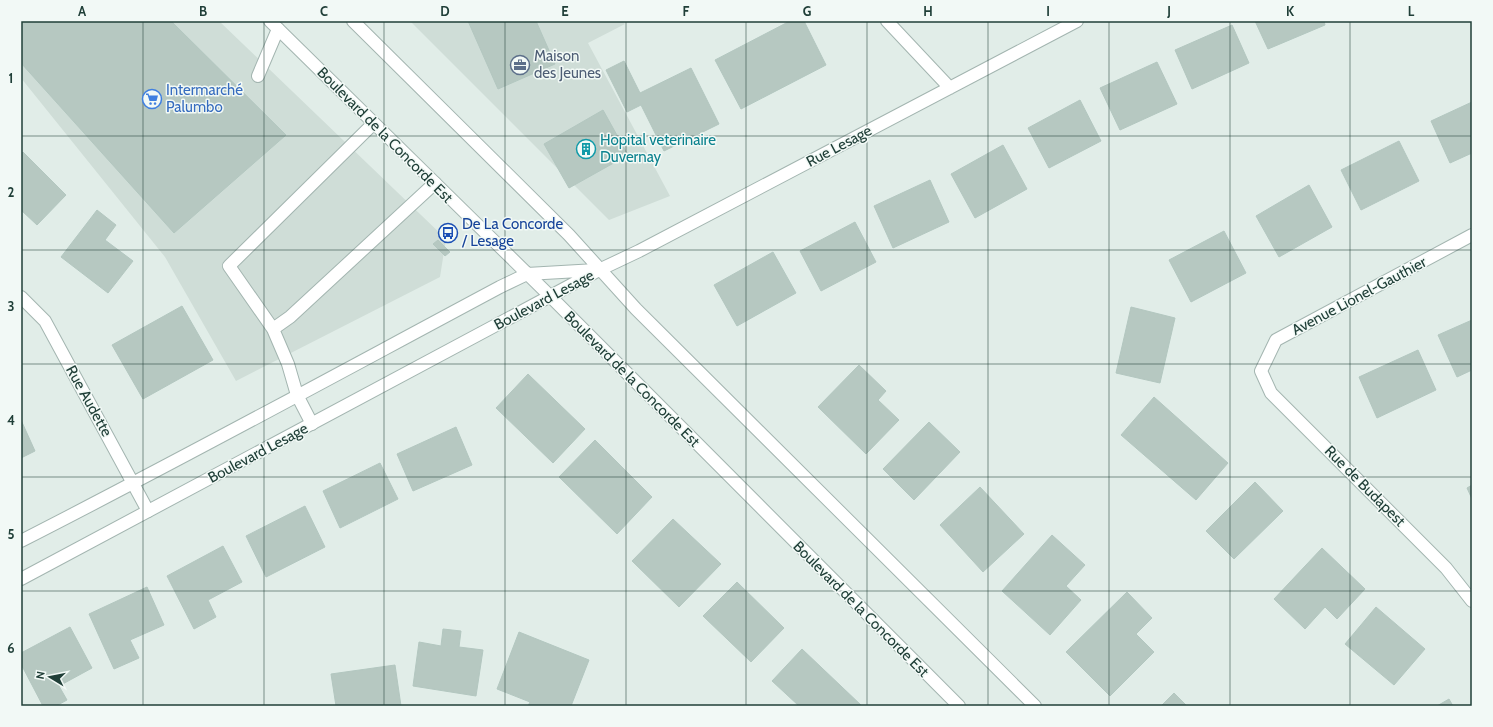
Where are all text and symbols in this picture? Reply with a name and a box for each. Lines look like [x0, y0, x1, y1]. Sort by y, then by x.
text: A [78, 3, 87, 19]
text: B [199, 3, 207, 19]
text: C [320, 3, 328, 19]
text: D [440, 3, 450, 19]
text: E [561, 3, 569, 19]
text: F [683, 3, 690, 19]
text: G [803, 3, 812, 19]
text: H [923, 3, 933, 19]
text: I [1046, 3, 1050, 19]
text: J [1166, 3, 1171, 19]
text: K [1286, 3, 1295, 19]
text: L [1408, 3, 1415, 19]
place label: Maison des Jeunes [534, 47, 601, 82]
office icon: Maison des Jeunes [509, 54, 531, 76]
street label: Boulevard de la Concorde Est [313, 63, 457, 207]
text: 1 [9, 70, 13, 86]
place label: Intermarché Palumbo [166, 81, 243, 116]
supermarket icon: Intermarché Palumbo [141, 88, 163, 110]
street label: Rue Lesage [803, 121, 875, 171]
place label: Hopital veterinaire Duvernay [600, 131, 716, 166]
building icon: Hopital veterinaire Duvernay [575, 138, 597, 160]
text: 2 [8, 184, 15, 200]
place label: De La Concorde / Lesage [461, 215, 563, 250]
bus stop icon: De La Concorde / Lesage [437, 222, 459, 244]
street label: Avenue Lionel-Gauthier [1289, 253, 1430, 339]
street label: Boulevard Lesage [491, 266, 597, 334]
text: 3 [7, 298, 15, 314]
street label: Boulevard de la Concorde Est [560, 307, 704, 451]
street label: Rue Audette [62, 362, 116, 440]
text: 4 [7, 412, 15, 428]
street label: Boulevard Lesage [205, 419, 311, 487]
street label: Rue de Budapest [1321, 442, 1409, 530]
text: 5 [8, 526, 15, 542]
street label: Boulevard de la Concorde Est [789, 537, 933, 681]
text: 6 [7, 640, 15, 656]
north arrow [30, 657, 70, 697]
text: N [33, 670, 48, 680]

